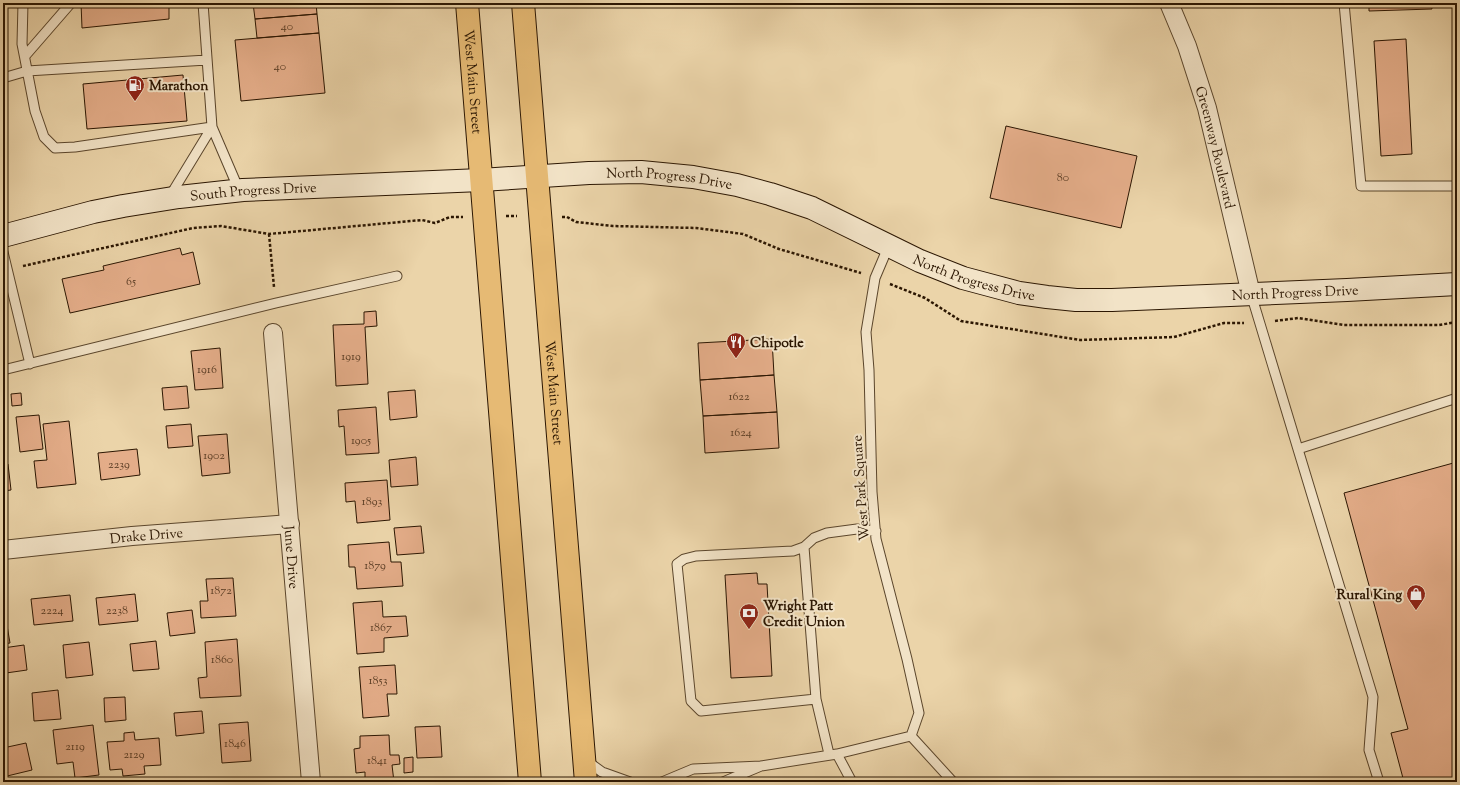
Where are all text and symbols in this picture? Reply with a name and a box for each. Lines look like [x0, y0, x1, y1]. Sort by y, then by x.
house number: 40 [281, 18, 293, 36]
street label: West Main Street [457, 29, 486, 135]
house number: 40 [274, 58, 286, 76]
fuel station icon: Marathon [124, 74, 146, 102]
place label: Marathon [149, 77, 209, 97]
street label: Greenway Boulevard [1189, 84, 1239, 211]
street label: North Progress Drive [606, 164, 734, 196]
house number: 80 [1057, 169, 1069, 187]
street label: South Progress Drive [189, 179, 317, 208]
street label: North Progress Drive [909, 251, 1036, 307]
house number: 65 [126, 273, 136, 291]
street label: North Progress Drive [1231, 281, 1359, 307]
restaurant icon: Chipotle [725, 331, 747, 359]
place label: Chipotle [750, 334, 804, 354]
street label: West Main Street [538, 340, 567, 446]
house number: 1919 [341, 348, 361, 366]
house number: 1916 [197, 361, 217, 379]
house number: 1622 [728, 388, 750, 406]
house number: 1624 [730, 424, 752, 442]
house number: 1905 [351, 432, 371, 450]
street label: West Park Square [848, 434, 876, 541]
house number: 1902 [203, 447, 225, 465]
house number: 2239 [108, 456, 130, 474]
house number: 1893 [362, 493, 383, 511]
street label: Drake Drive [109, 524, 184, 550]
street label: June Drive [277, 524, 303, 590]
house number: 1879 [364, 557, 386, 575]
house number: 1872 [210, 582, 232, 600]
shop icon: Rural King [1405, 583, 1427, 611]
place label: Rural King [1337, 586, 1402, 606]
place label: Wright Patt Credit Union [763, 597, 846, 633]
house number: 2224 [41, 602, 63, 620]
house number: 2238 [106, 602, 128, 620]
bank icon: Wright Patt Credit Union [738, 602, 760, 630]
house number: 1867 [370, 619, 392, 637]
house number: 1860 [211, 651, 233, 669]
house number: 1853 [368, 672, 388, 690]
house number: 1846 [224, 735, 246, 753]
house number: 2119 [65, 738, 85, 756]
house number: 2129 [123, 746, 145, 764]
house number: 1841 [367, 752, 387, 770]

